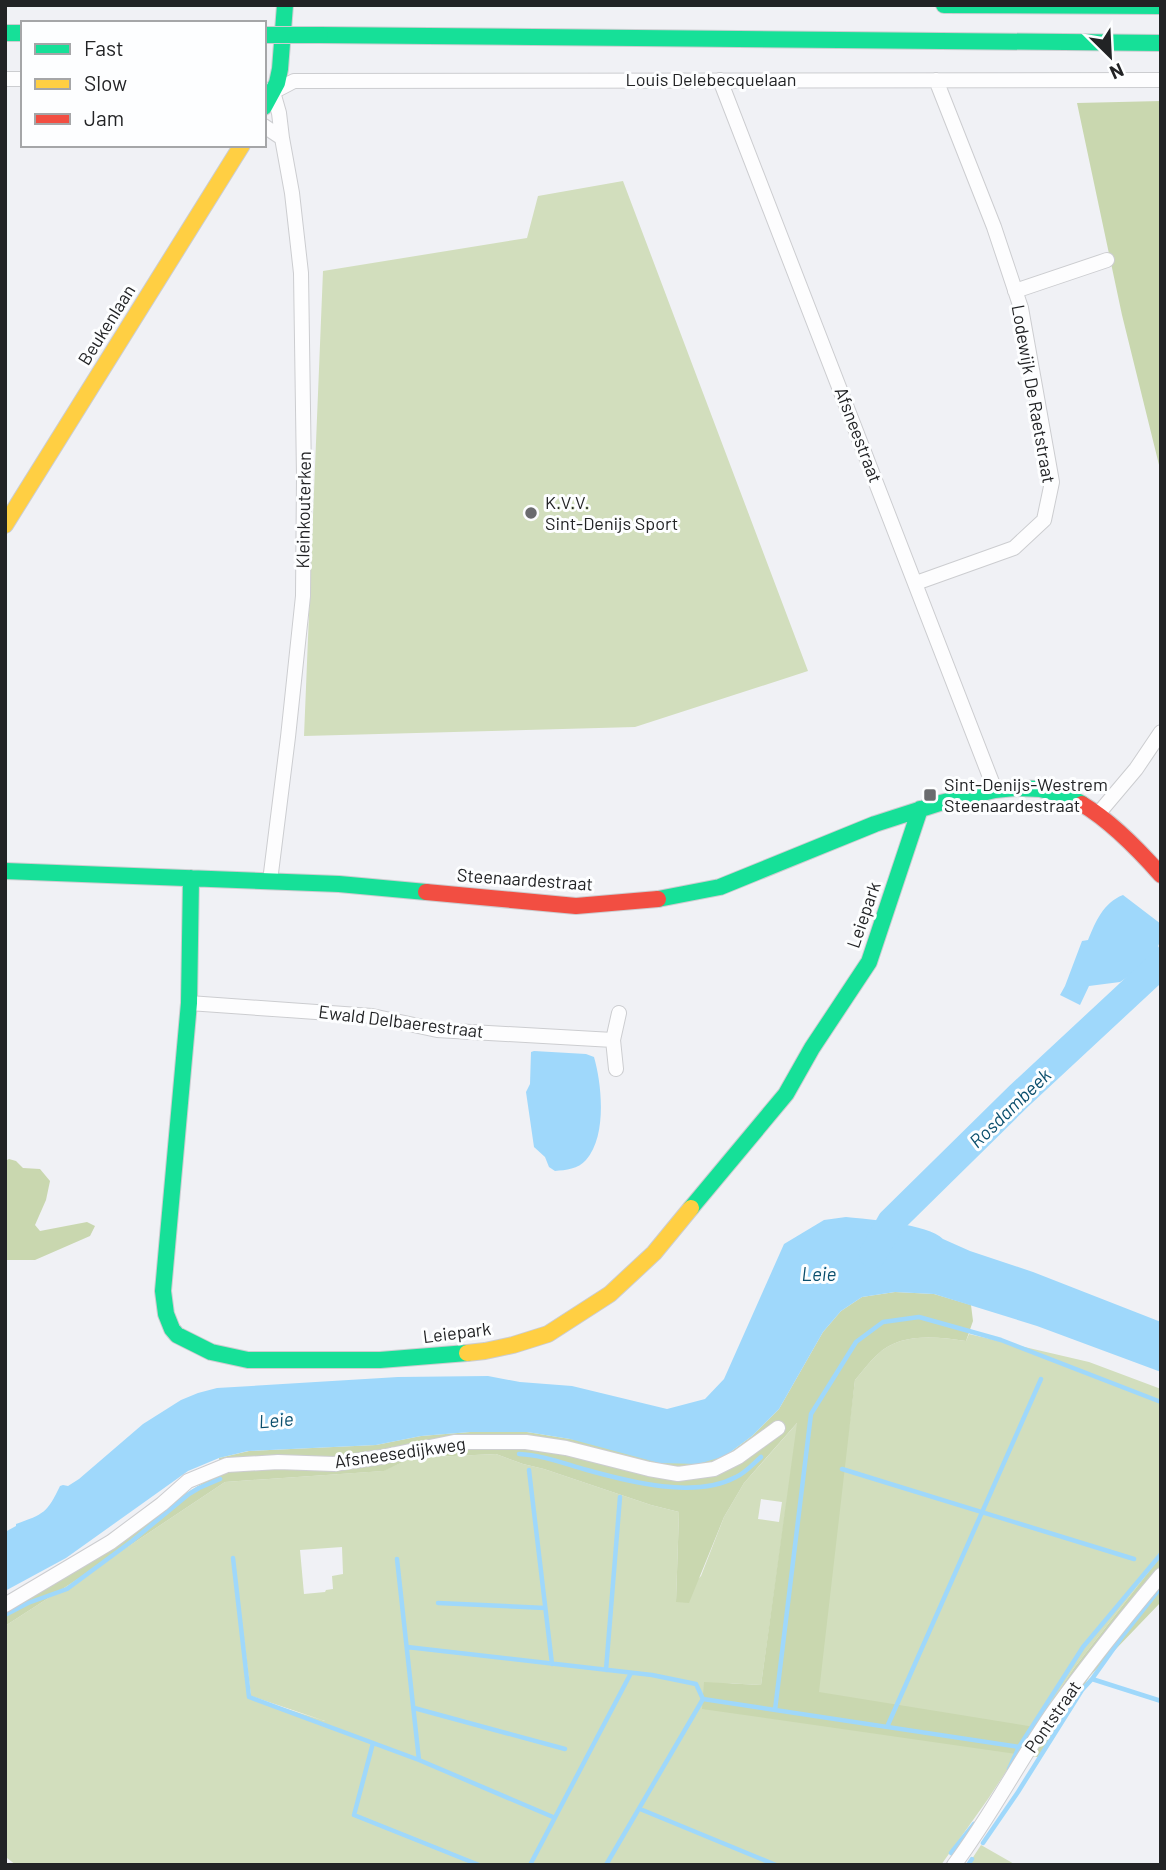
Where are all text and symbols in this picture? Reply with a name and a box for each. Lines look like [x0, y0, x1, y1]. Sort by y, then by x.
legend [21, 21, 266, 147]
north arrow [1075, 21, 1145, 91]
text: Fast [84, 35, 124, 60]
text: N [1107, 59, 1128, 85]
street label: Louis Delebecquelaan [625, 68, 797, 90]
text: Slow [84, 70, 127, 95]
text: Jam [84, 105, 124, 130]
street label: Beukenlaan [73, 280, 140, 369]
street label: Lodewijk De Raetstraat [1007, 303, 1061, 485]
street label: Afsneestraat [831, 384, 887, 486]
street label: Kleinkouterken [291, 451, 315, 569]
place label: K.V.V. Sint-Denijs Sport [545, 491, 678, 534]
marker: K.V.V. Sint-Denijs Sport [523, 505, 539, 521]
place label: Sint-Denijs-Westrem Steenaardestraat [944, 773, 1108, 816]
marker: Sint-Denijs-Westrem Steenaardestraat [922, 787, 938, 803]
street label: Steenaardestraat [456, 863, 594, 895]
street label: Leiepark [841, 879, 885, 951]
street label: Ewald Delbaerestraat [317, 1000, 485, 1042]
water label: Rosdambeek [964, 1063, 1056, 1152]
water label: Leie [802, 1262, 837, 1285]
street label: Leiepark [421, 1317, 492, 1347]
water label: Leie [258, 1407, 294, 1432]
street label: Afsneesedijkweg [333, 1432, 467, 1472]
street label: Pontstraat [1019, 1676, 1085, 1757]

